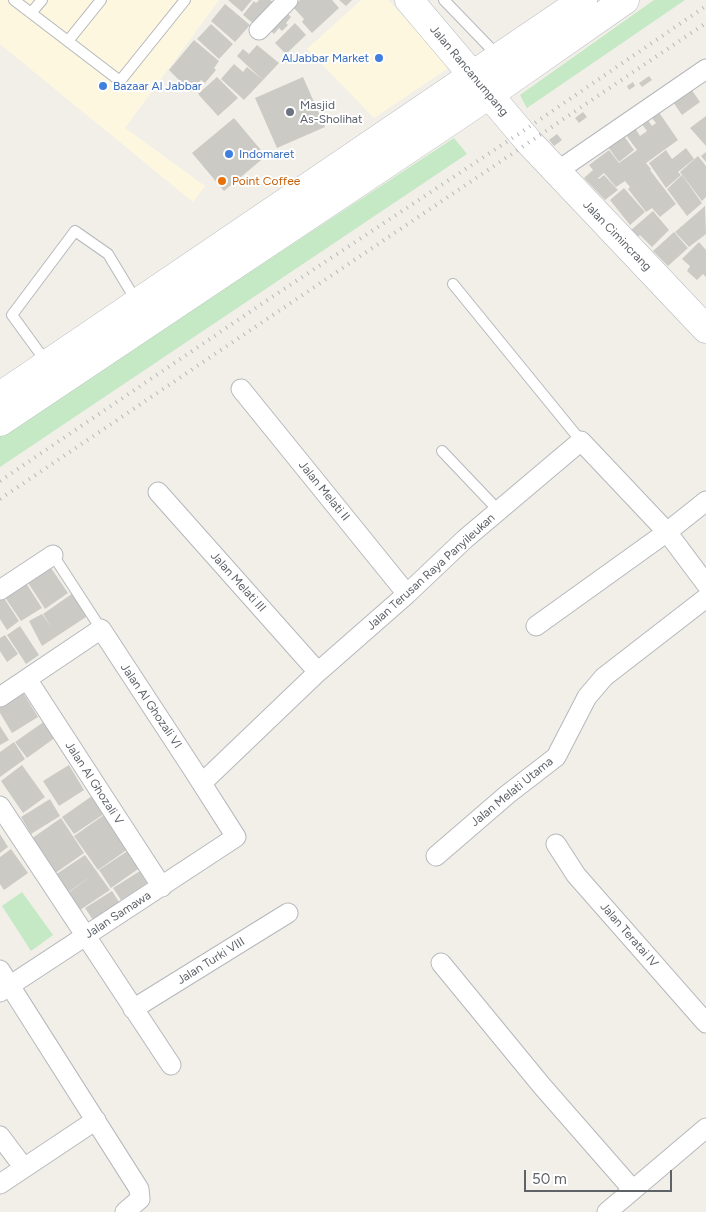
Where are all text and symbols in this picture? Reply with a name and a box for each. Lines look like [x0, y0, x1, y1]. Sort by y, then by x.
street label: Jalan Rancanumpang [427, 23, 511, 119]
place label: AlJabbar Market [282, 51, 369, 65]
marker: AlJabbar Market [373, 52, 385, 64]
place label: Bazaar Al Jabbar [113, 79, 202, 93]
marker: Bazaar Al Jabbar [97, 80, 109, 92]
place label: Masjid As-Sholihat [300, 98, 363, 126]
marker: Masjid As-Sholihat [284, 106, 296, 118]
place label: Indomaret [239, 147, 294, 161]
marker: Indomaret [223, 148, 235, 160]
place label: Point Coffee [232, 174, 300, 188]
marker: Point Coffee [216, 175, 228, 187]
street label: Jalan Cimincrang [580, 198, 654, 274]
street label: Jalan Melati II [295, 458, 353, 524]
street label: Jalan Terusan Raya Panyileukan [364, 511, 498, 633]
street label: Jalan Melati III [207, 549, 269, 615]
street label: Jalan Al Ghozali VI [117, 661, 185, 751]
street label: Jalan Al Ghozali V [62, 739, 126, 827]
street label: Jalan Melati Utama [468, 754, 556, 830]
street label: Jalan Samawa [82, 888, 154, 942]
street label: Jalan Teratai IV [597, 900, 661, 970]
street label: Jalan Turki VIII [174, 934, 248, 988]
scale bar [526, 1160, 674, 1192]
text: 50 m [532, 1170, 567, 1188]

